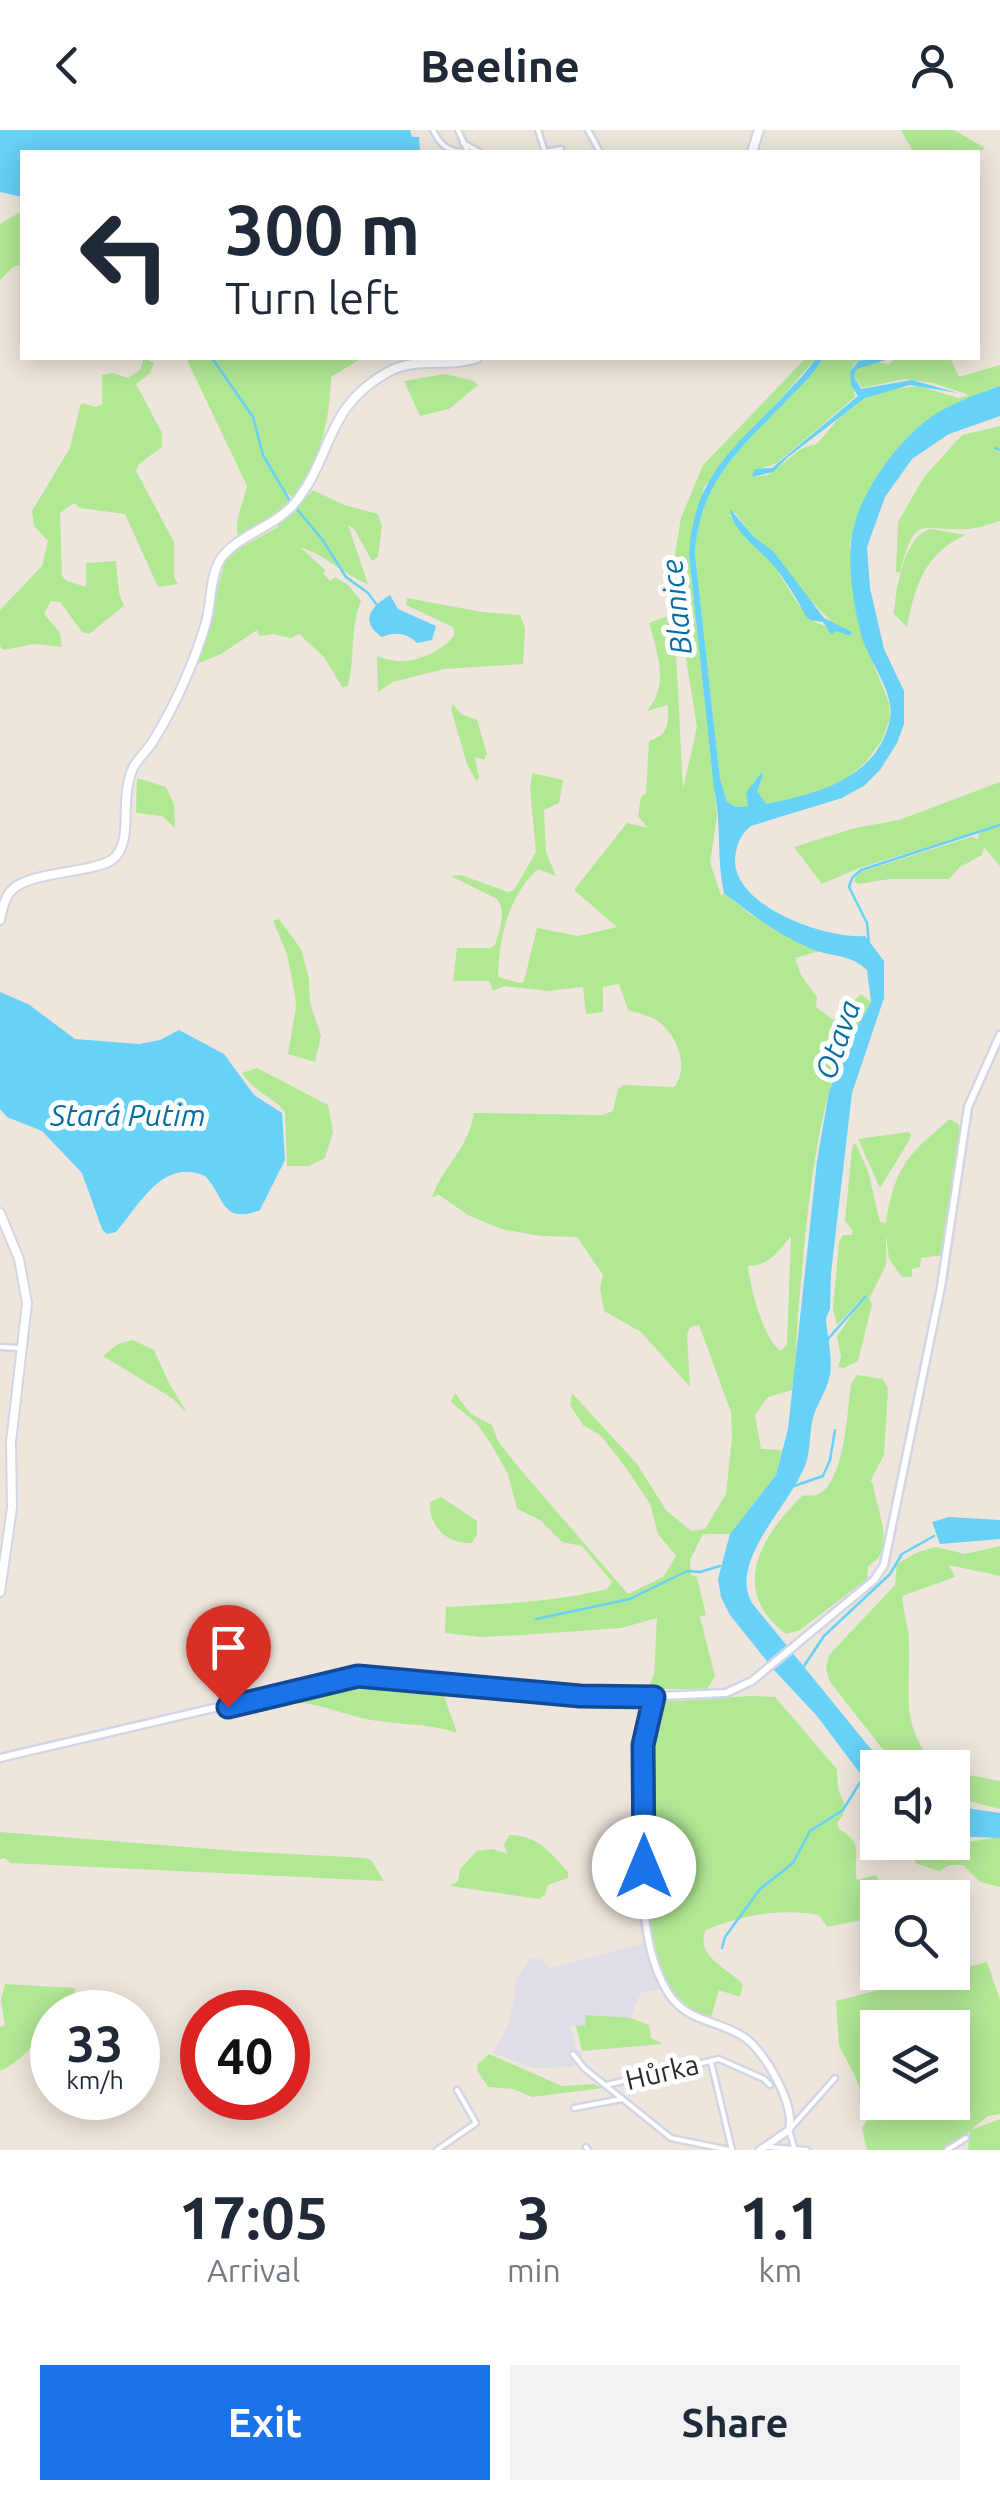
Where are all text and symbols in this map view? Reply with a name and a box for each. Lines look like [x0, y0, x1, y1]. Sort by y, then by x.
icon: back [40, 38, 95, 93]
icon: person [905, 38, 960, 93]
text: Beeline [420, 40, 580, 91]
icon: left [60, 190, 190, 320]
text: 300 m [225, 190, 420, 268]
text: Turn left [225, 272, 399, 323]
water label: Blanice [654, 558, 698, 657]
water label: Otava [808, 996, 866, 1084]
water label: Stará Putim [49, 1098, 206, 1132]
pin [186, 1605, 271, 1708]
icon: arrive [201, 1620, 256, 1675]
map controls [860, 1750, 970, 2120]
button: sound [860, 1750, 970, 1860]
position arrow [592, 1815, 696, 1919]
button: search [860, 1880, 970, 1990]
speed limit sign: 40 [180, 1990, 310, 2120]
button: layers [860, 2010, 970, 2120]
text: 33 [67, 2015, 123, 2071]
street label: Hůrka [622, 2048, 702, 2095]
text: km/h [66, 2066, 124, 2094]
text: 17:05 [178, 2183, 329, 2250]
text: 3 [517, 2183, 551, 2250]
text: 1.1 [739, 2183, 822, 2250]
text: Arrival [207, 2252, 300, 2288]
text: min [507, 2252, 561, 2288]
text: km [758, 2252, 802, 2288]
button: Exit [40, 2365, 490, 2480]
button: Share [510, 2365, 960, 2480]

